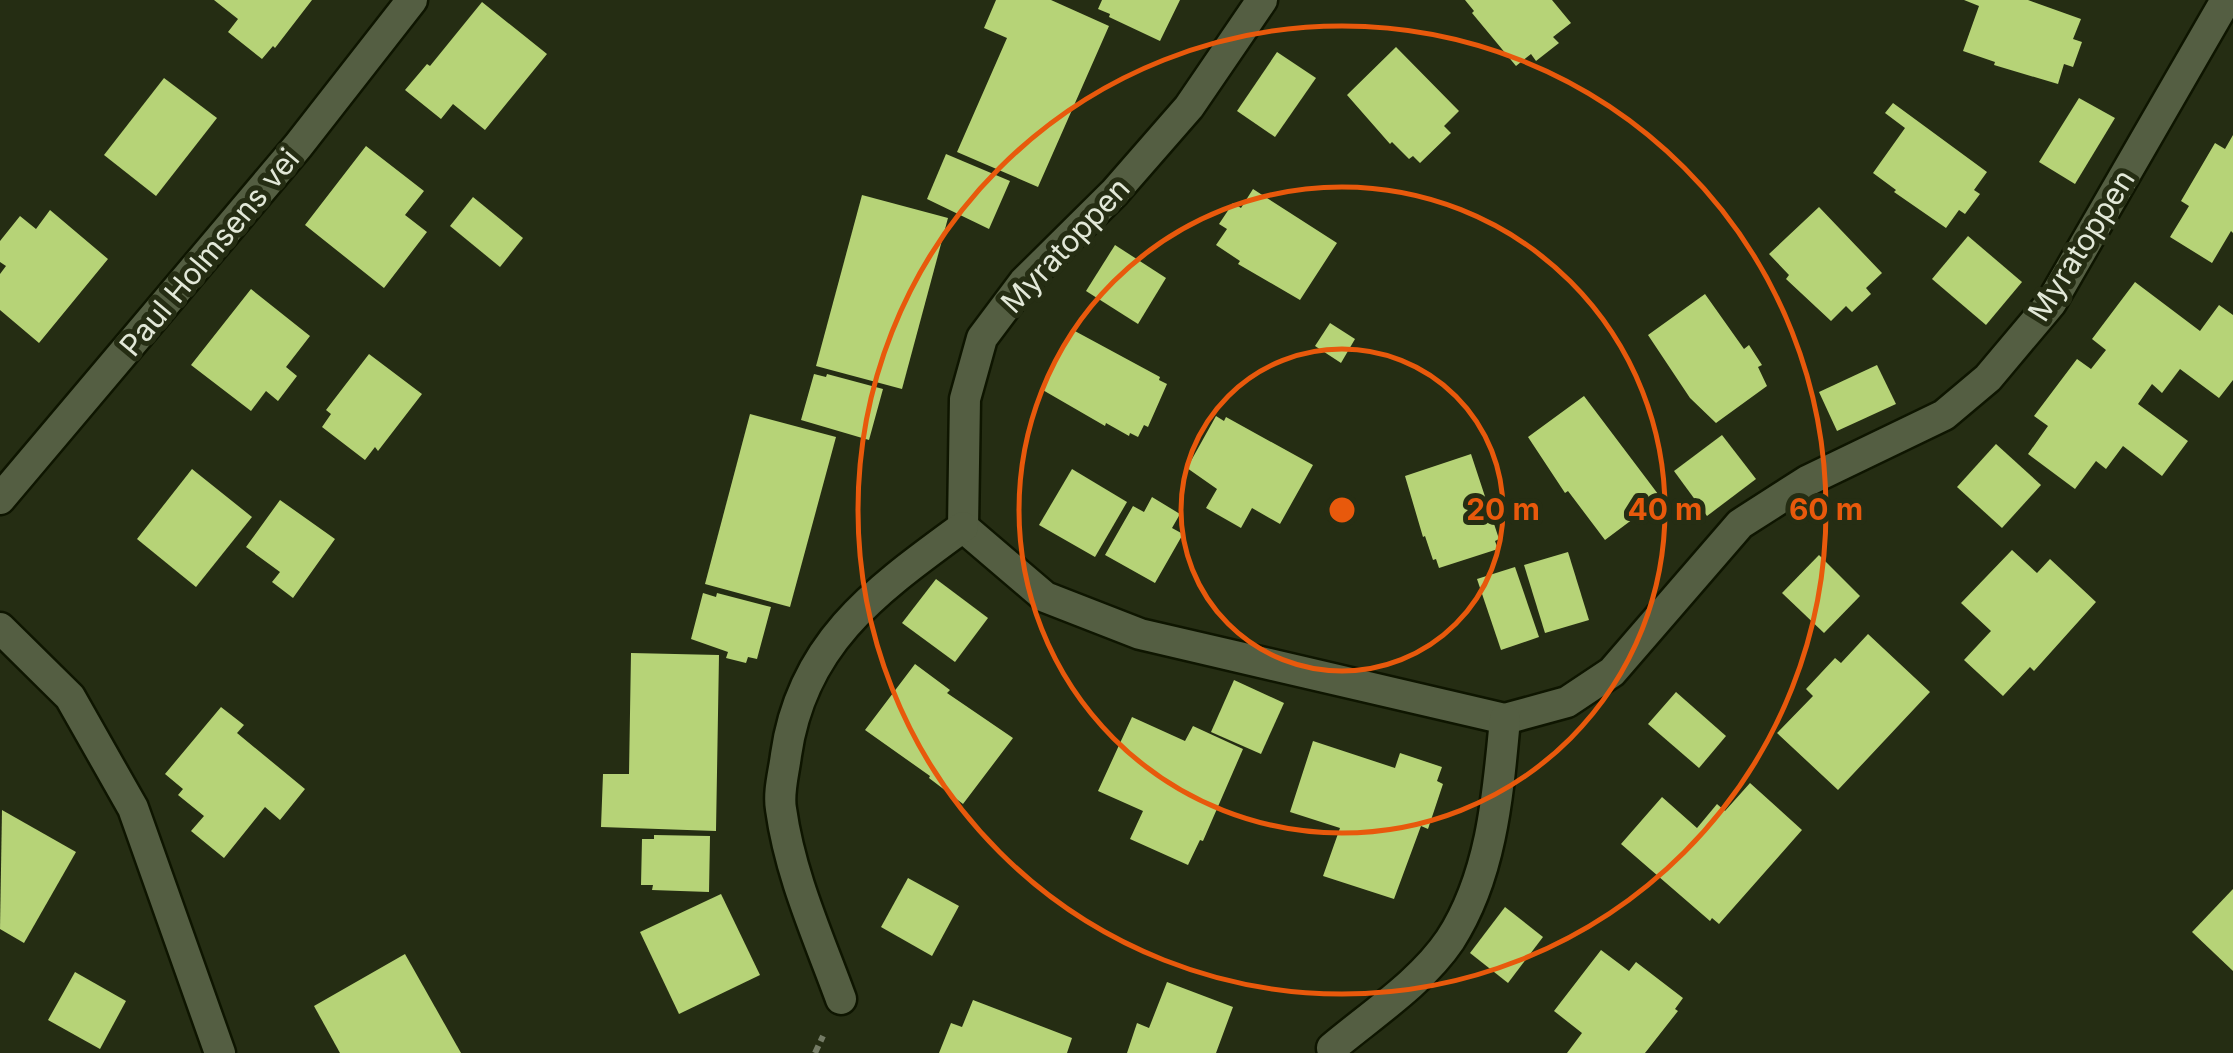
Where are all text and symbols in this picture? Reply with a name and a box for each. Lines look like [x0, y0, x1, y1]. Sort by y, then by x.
street label: Paul Holmsens vei [112, 141, 306, 363]
street label: Myratoppen [2020, 163, 2142, 327]
street label: Myratoppen [993, 170, 1137, 320]
text: 20 m [1466, 491, 1540, 527]
text: 40 m [1628, 491, 1703, 527]
text: 60 m [1789, 491, 1863, 527]
centre of rings [1324, 492, 1360, 528]

